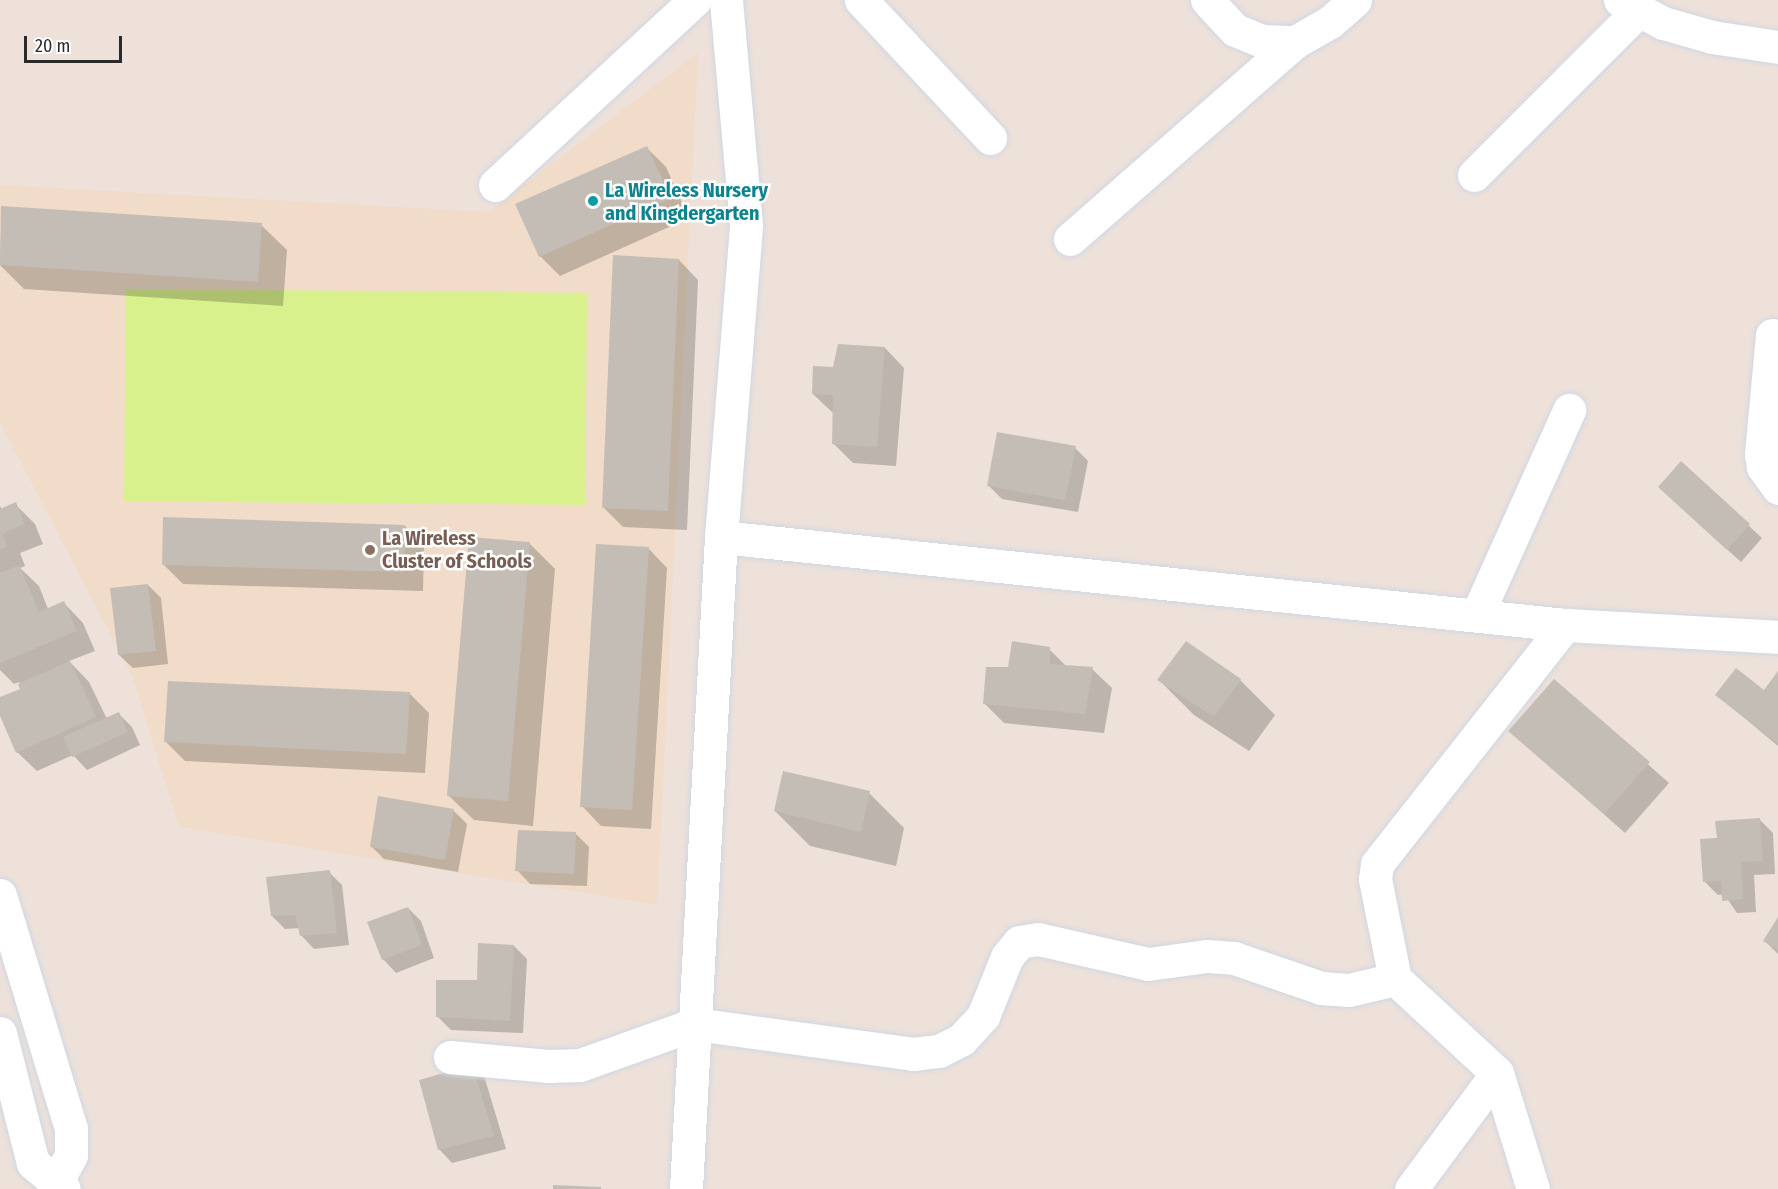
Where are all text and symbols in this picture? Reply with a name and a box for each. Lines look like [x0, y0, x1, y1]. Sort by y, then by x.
scale bar [27, 24, 124, 62]
text: 20 m [35, 35, 70, 57]
place label: La Wireless Nursery and Kingdergarten [605, 178, 768, 225]
marker: La Wireless Nursery and Kingdergarten [586, 194, 600, 208]
place label: La Wireless Cluster of Schools [382, 526, 532, 573]
marker: La Wireless Cluster of Schools [363, 543, 377, 557]

